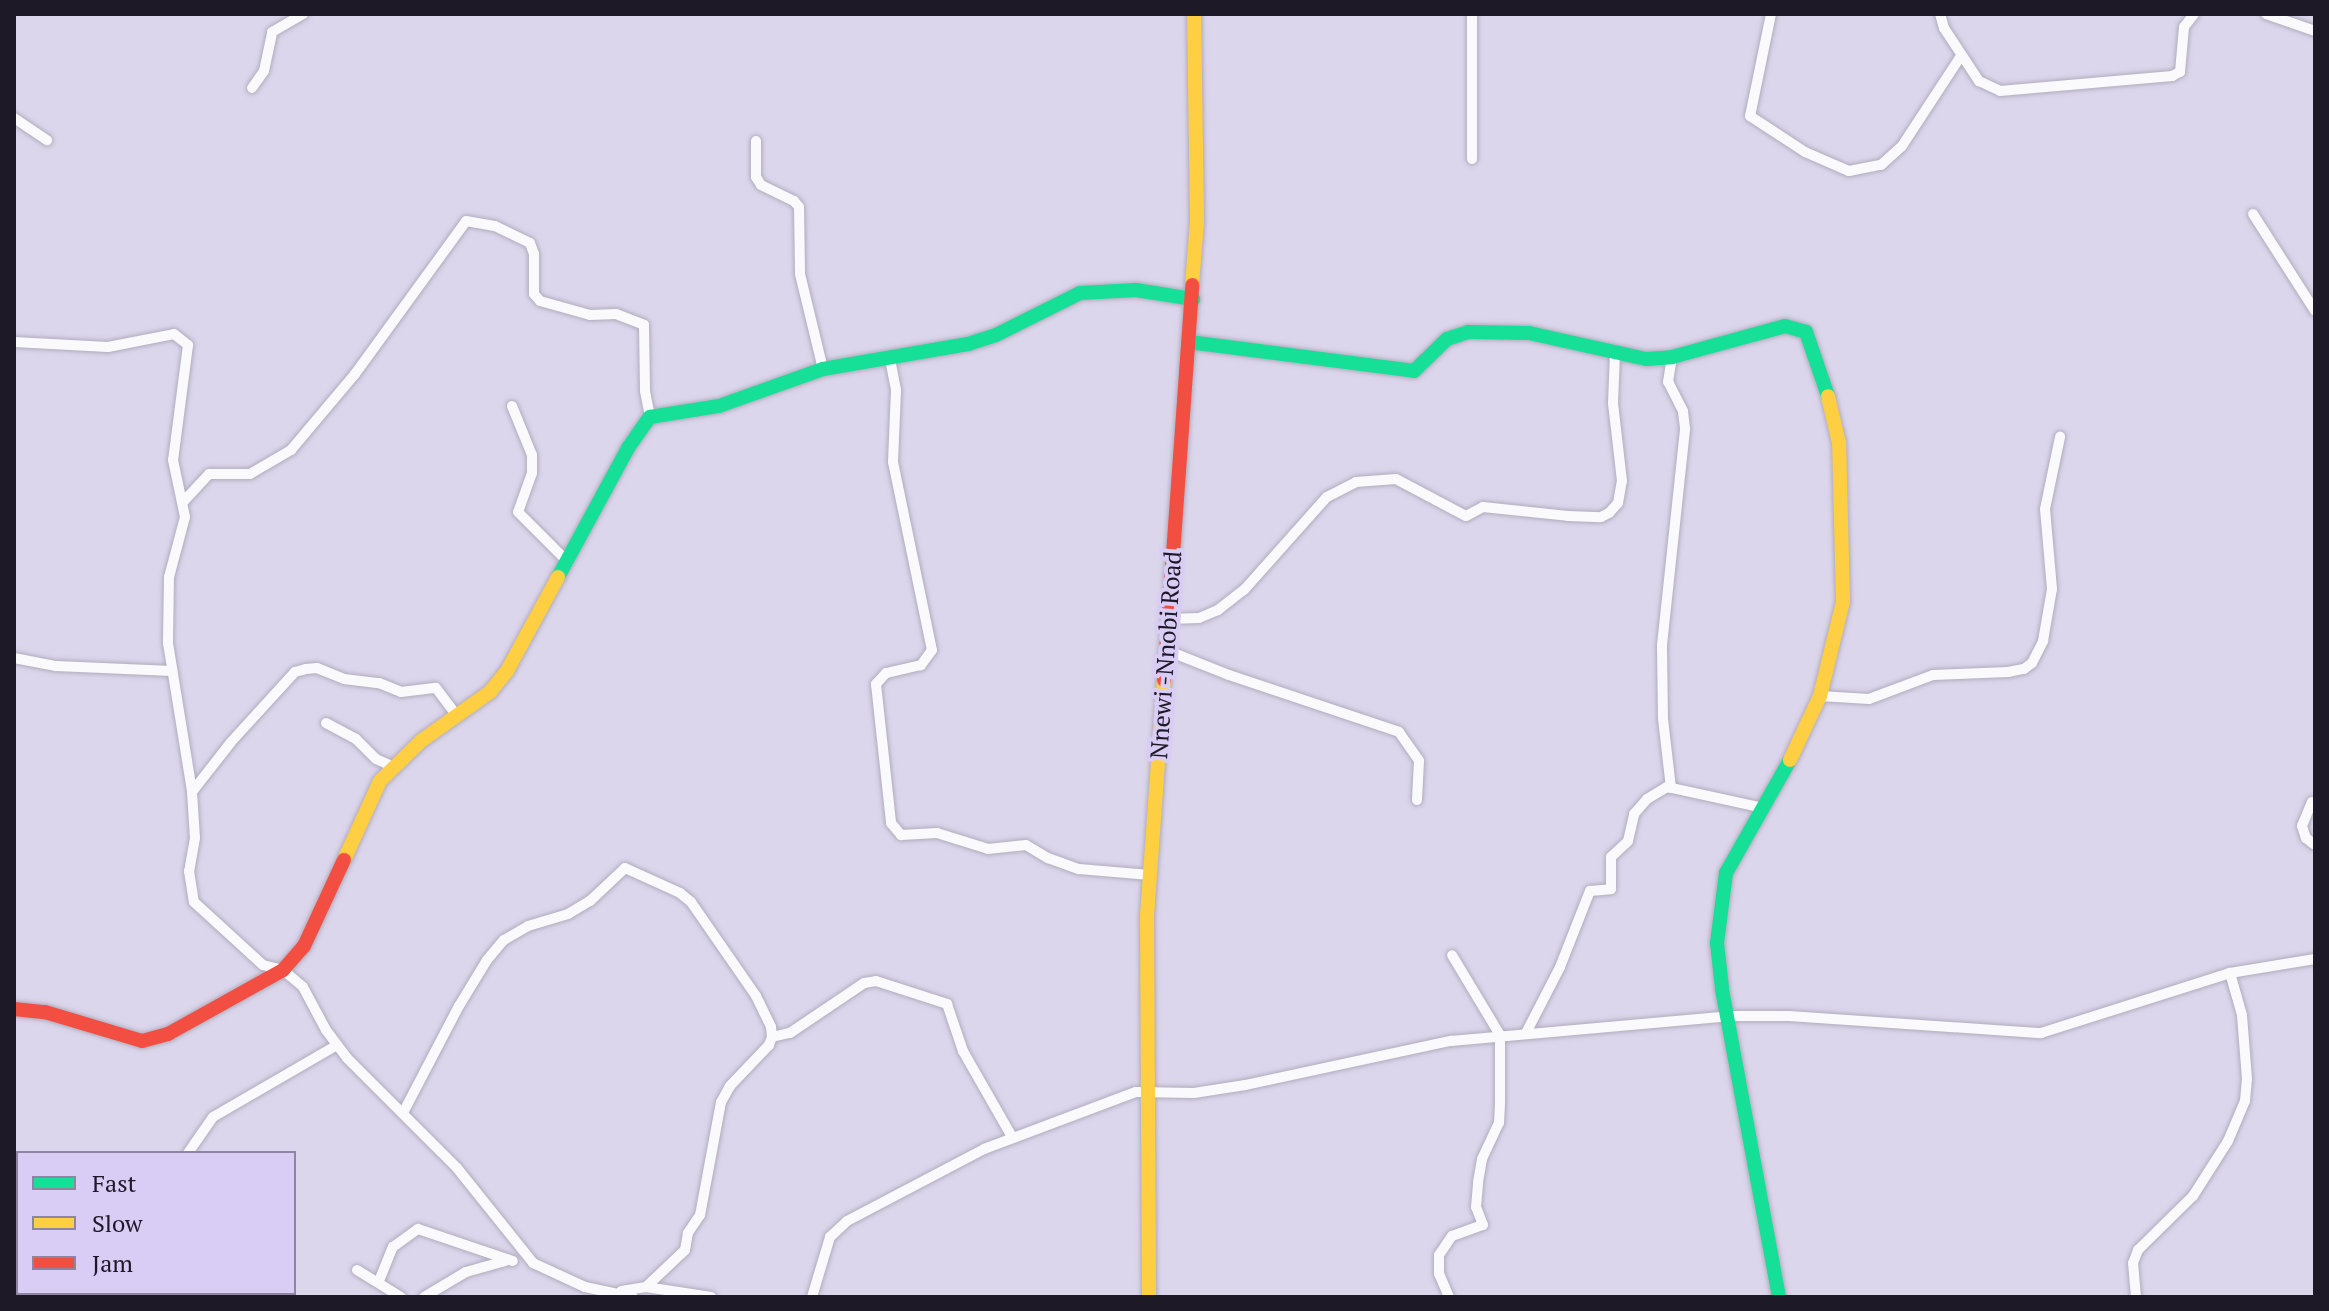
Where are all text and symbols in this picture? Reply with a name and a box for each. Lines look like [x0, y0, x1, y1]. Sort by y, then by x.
street label: Nnewi -Nnobi Road [1144, 550, 1188, 760]
legend [16, 1151, 296, 1295]
text: Fast [92, 1167, 136, 1199]
text: Slow [92, 1207, 143, 1239]
text: Jam [92, 1247, 133, 1279]

